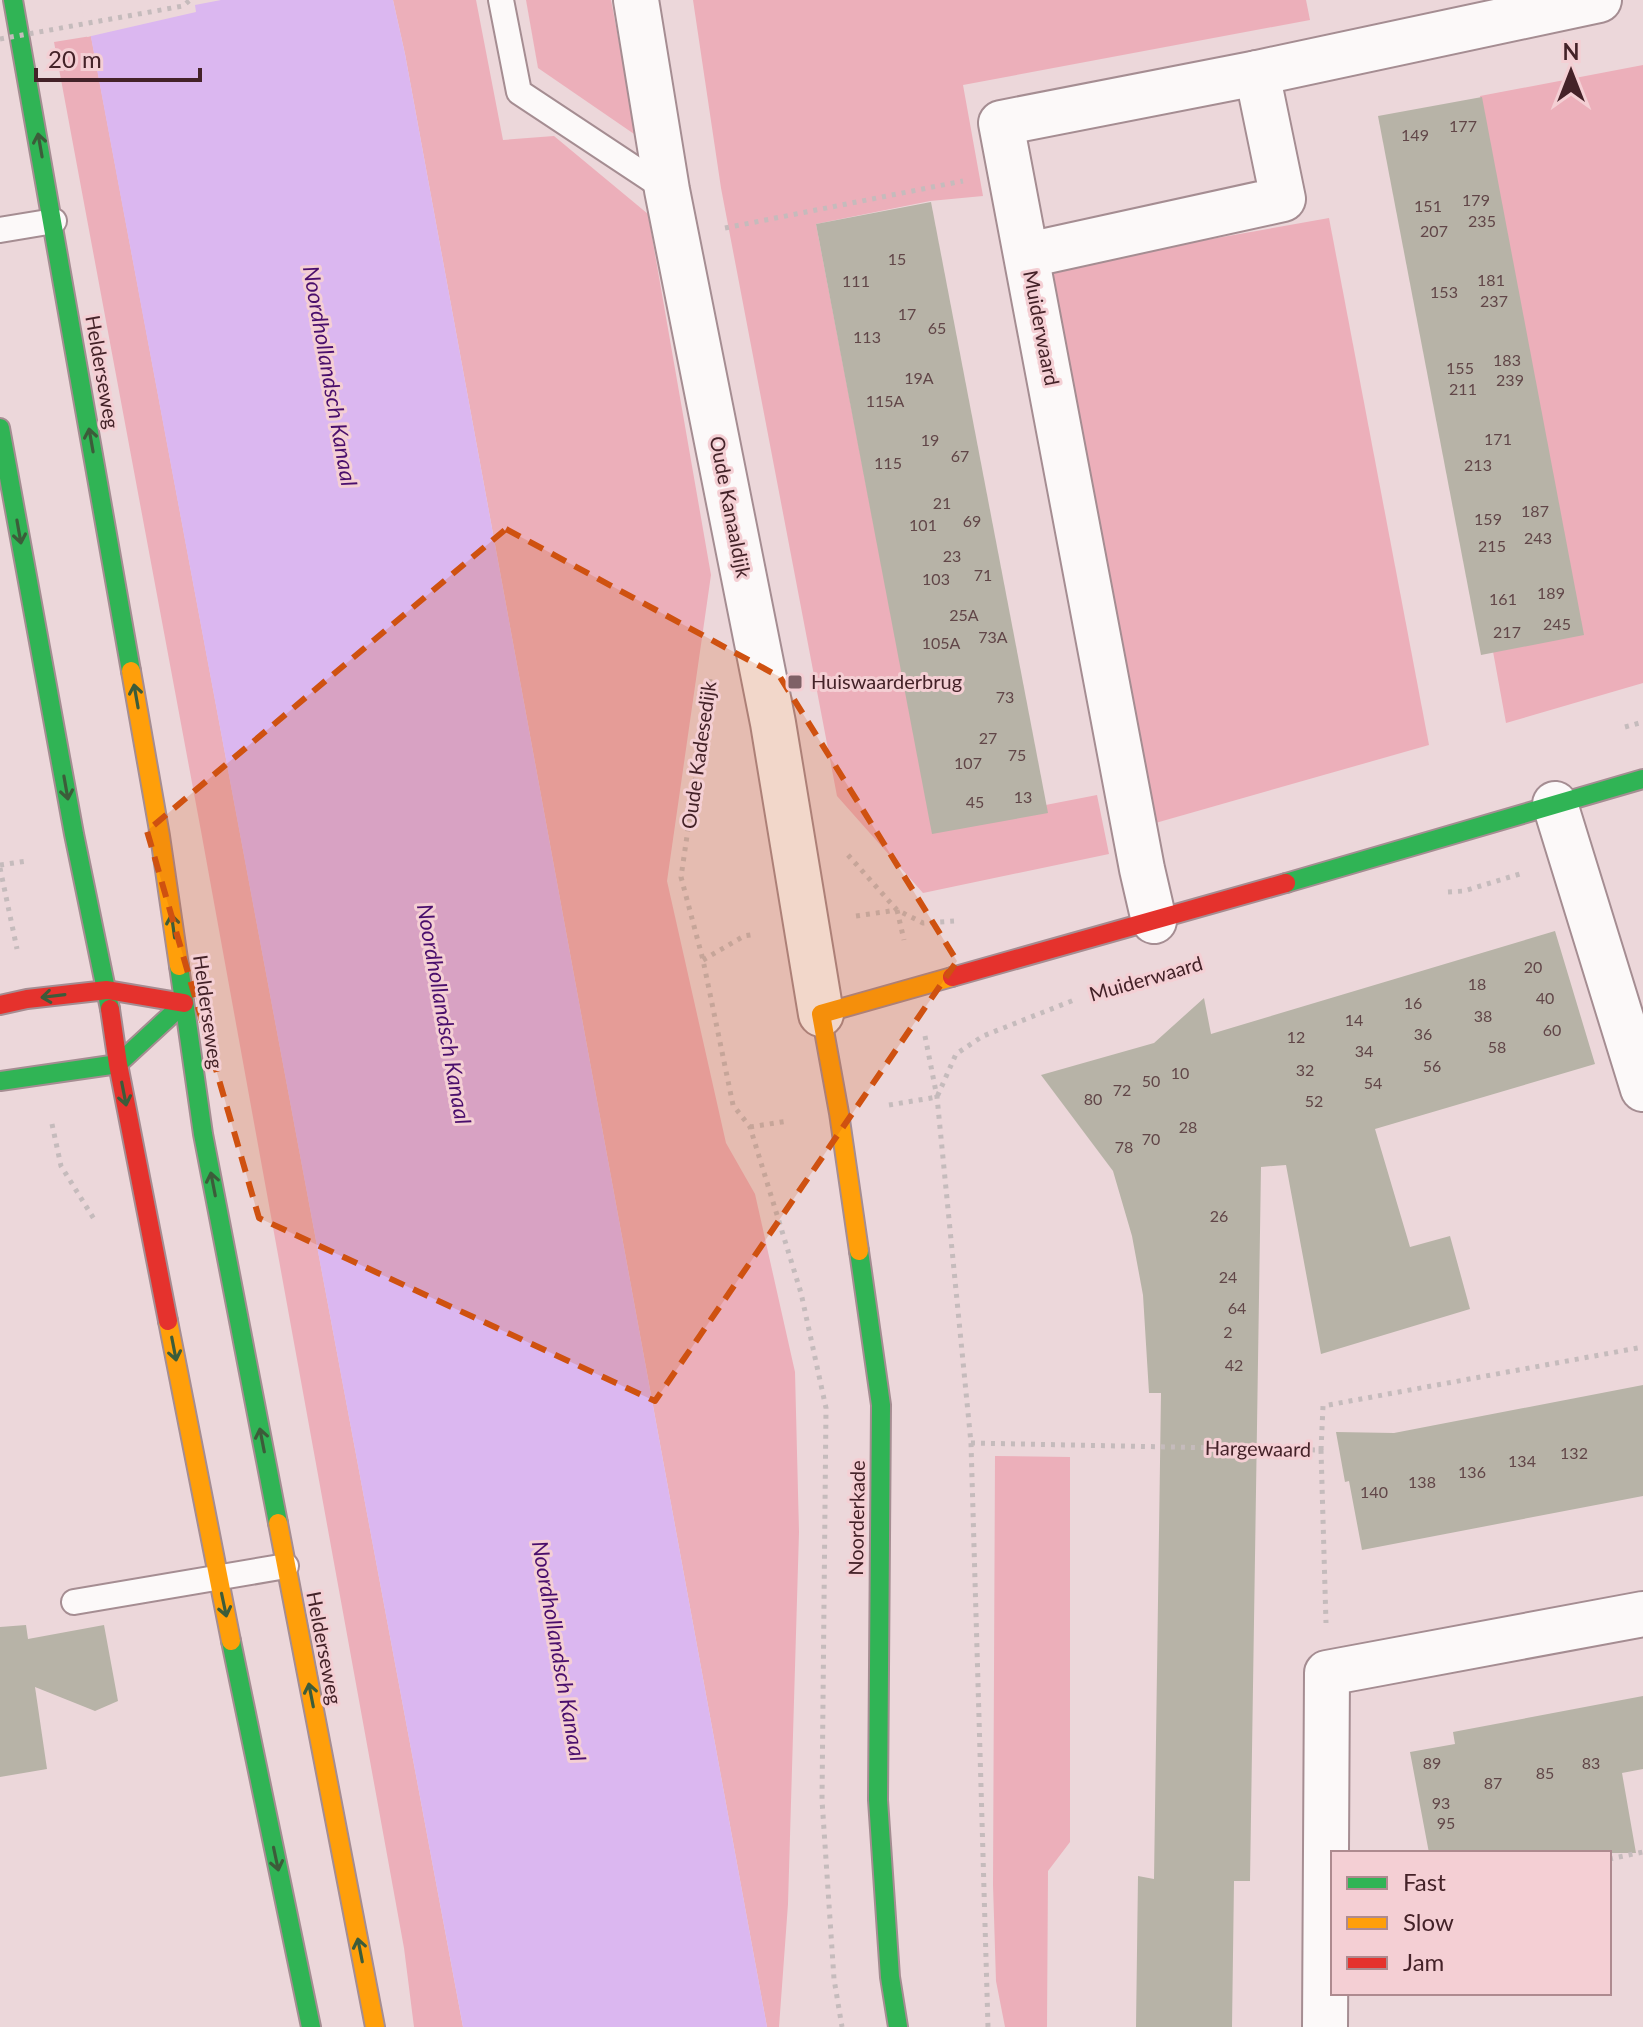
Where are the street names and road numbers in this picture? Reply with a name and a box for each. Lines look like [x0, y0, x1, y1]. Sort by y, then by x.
street label: Muiderwaard [1019, 268, 1065, 388]
street label: Helderseweg [81, 313, 125, 430]
street label: Oude Kanaaldijk [705, 434, 757, 580]
street label: Oude Kadesedijk [676, 679, 720, 830]
street label: Muiderwaard [1086, 950, 1205, 1006]
street label: Helderseweg [189, 953, 229, 1070]
street label: Hargewaard [1205, 1435, 1311, 1461]
street label: Noorderkade [843, 1460, 869, 1576]
street label: Helderseweg [302, 1589, 348, 1706]

